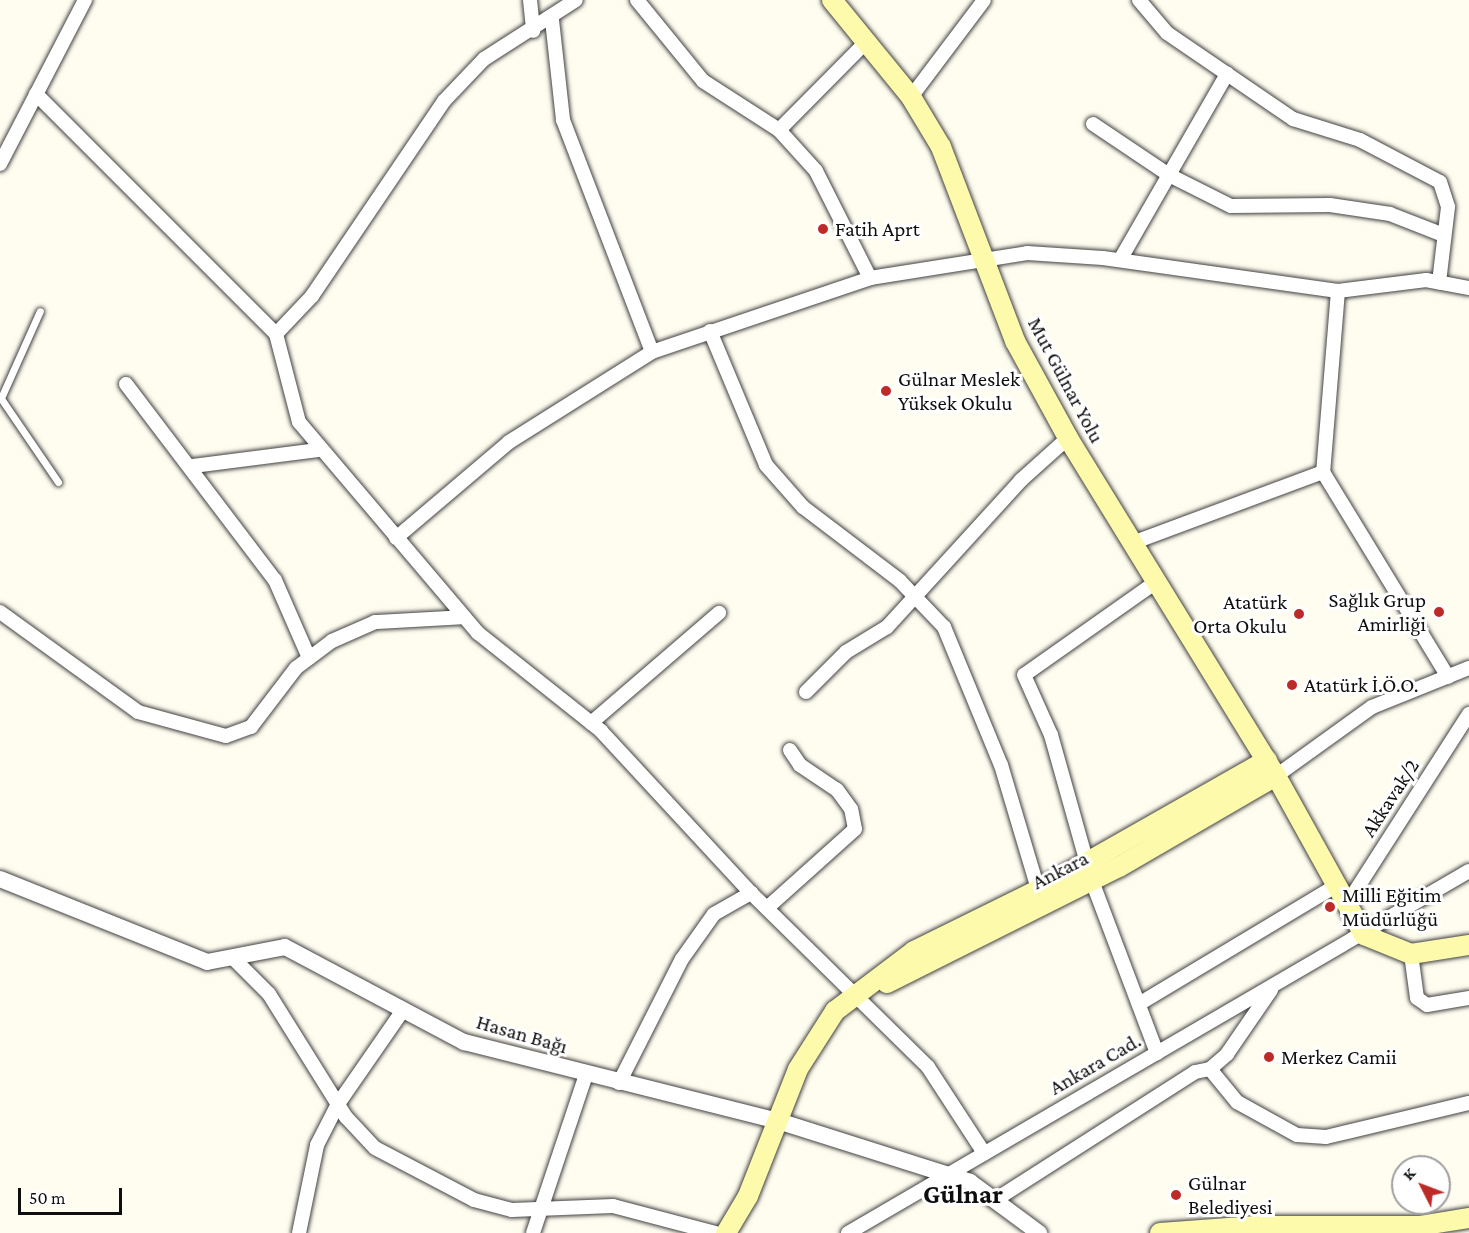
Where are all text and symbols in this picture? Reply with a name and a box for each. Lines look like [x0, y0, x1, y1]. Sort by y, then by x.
place label: Fatih Aprt [835, 216, 920, 242]
marker: Fatih Aprt [816, 222, 830, 236]
street label: Mut Gülnar Yolu [1022, 313, 1110, 447]
place label: Gülnar Meslek Yüksek Okulu [898, 366, 1020, 416]
marker: Gülnar Meslek Yüksek Okulu [879, 384, 893, 398]
place label: Sağlık Grup Amirliği [1328, 587, 1426, 637]
place label: Atatürk Orta Okulu [1193, 589, 1287, 639]
marker: Sağlık Grup Amirliği [1430, 603, 1448, 621]
marker: Atatürk Orta Okulu [1292, 607, 1306, 621]
place label: Atatürk İ.Ö.O. [1304, 672, 1419, 698]
marker: Atatürk İ.Ö.O. [1285, 678, 1299, 692]
street label: Akkavak/2 [1356, 754, 1424, 842]
street label: Ankara [1028, 845, 1092, 895]
place label: Milli Eğitim Müdürlüğü [1342, 882, 1442, 932]
marker: Milli Eğitim Müdürlüğü [1323, 900, 1337, 914]
street label: Hasan Bağı [474, 1009, 570, 1059]
street label: Ankara Cad. [1045, 1028, 1145, 1100]
place label: Merkez Camii [1281, 1044, 1397, 1070]
marker: Merkez Camii [1262, 1050, 1276, 1064]
north arrow [1391, 1155, 1451, 1215]
text: K [1399, 1164, 1418, 1183]
place label: Gülnar Belediyesi [1188, 1170, 1272, 1220]
scale bar [21, 1176, 124, 1214]
district label: Gülnar [923, 1179, 1003, 1211]
text: 50 m [29, 1188, 66, 1208]
marker: Gülnar Belediyesi [1169, 1188, 1183, 1202]

